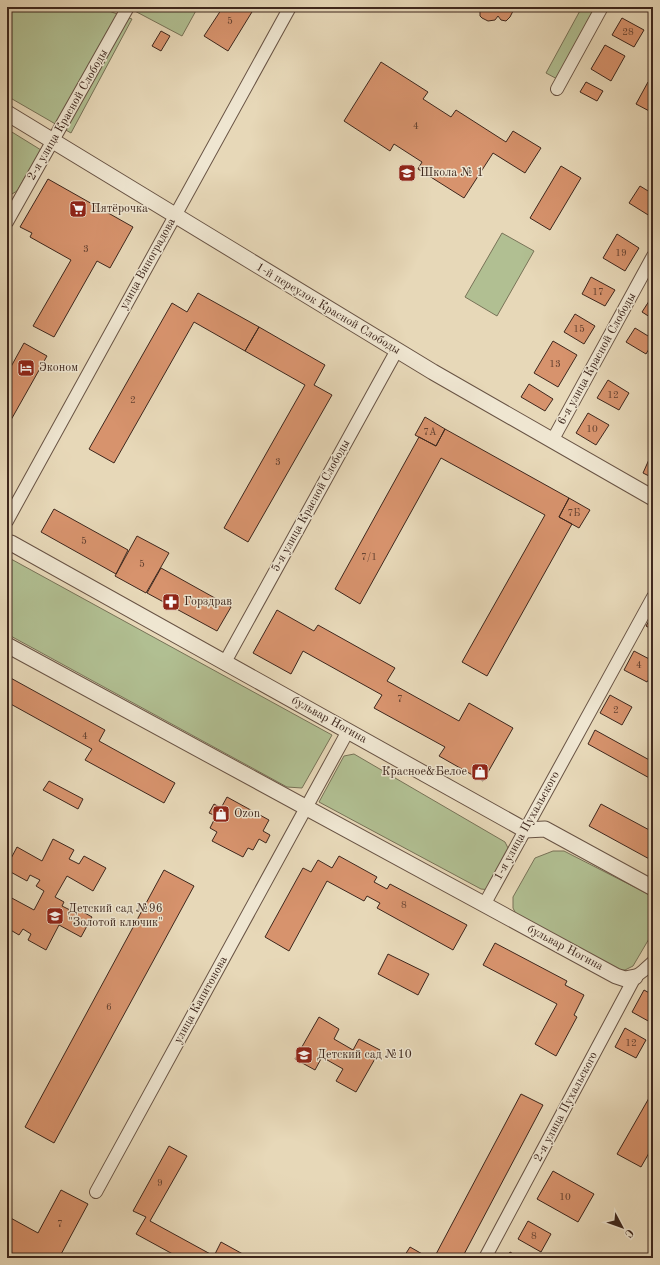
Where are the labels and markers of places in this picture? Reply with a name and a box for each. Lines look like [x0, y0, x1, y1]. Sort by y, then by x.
school or university icon: Школа № 1 [397, 163, 417, 183]
place label: Школа № 1 [420, 167, 484, 179]
supermarket icon: Пятёрочка [68, 199, 88, 219]
place label: Пятёрочка [91, 203, 148, 215]
hotel icon: Эконом [16, 358, 36, 378]
place label: Эконом [39, 362, 78, 374]
pharmacy icon: Горздрав [161, 592, 181, 612]
place label: Горздрав [184, 596, 232, 608]
shop icon: Красное&Белое [470, 762, 490, 782]
place label: Красное&Белое [382, 766, 467, 778]
shop icon: Ozon [211, 804, 231, 824]
place label: Ozon [234, 808, 261, 820]
place label: Детский сад №96 "Золотой ключик" [68, 903, 163, 929]
school or university icon: Детский сад №96 "Золотой ключик" [45, 906, 65, 926]
school or university icon: Детский сад №10 [294, 1045, 314, 1065]
place label: Детский сад №10 [317, 1049, 412, 1061]

